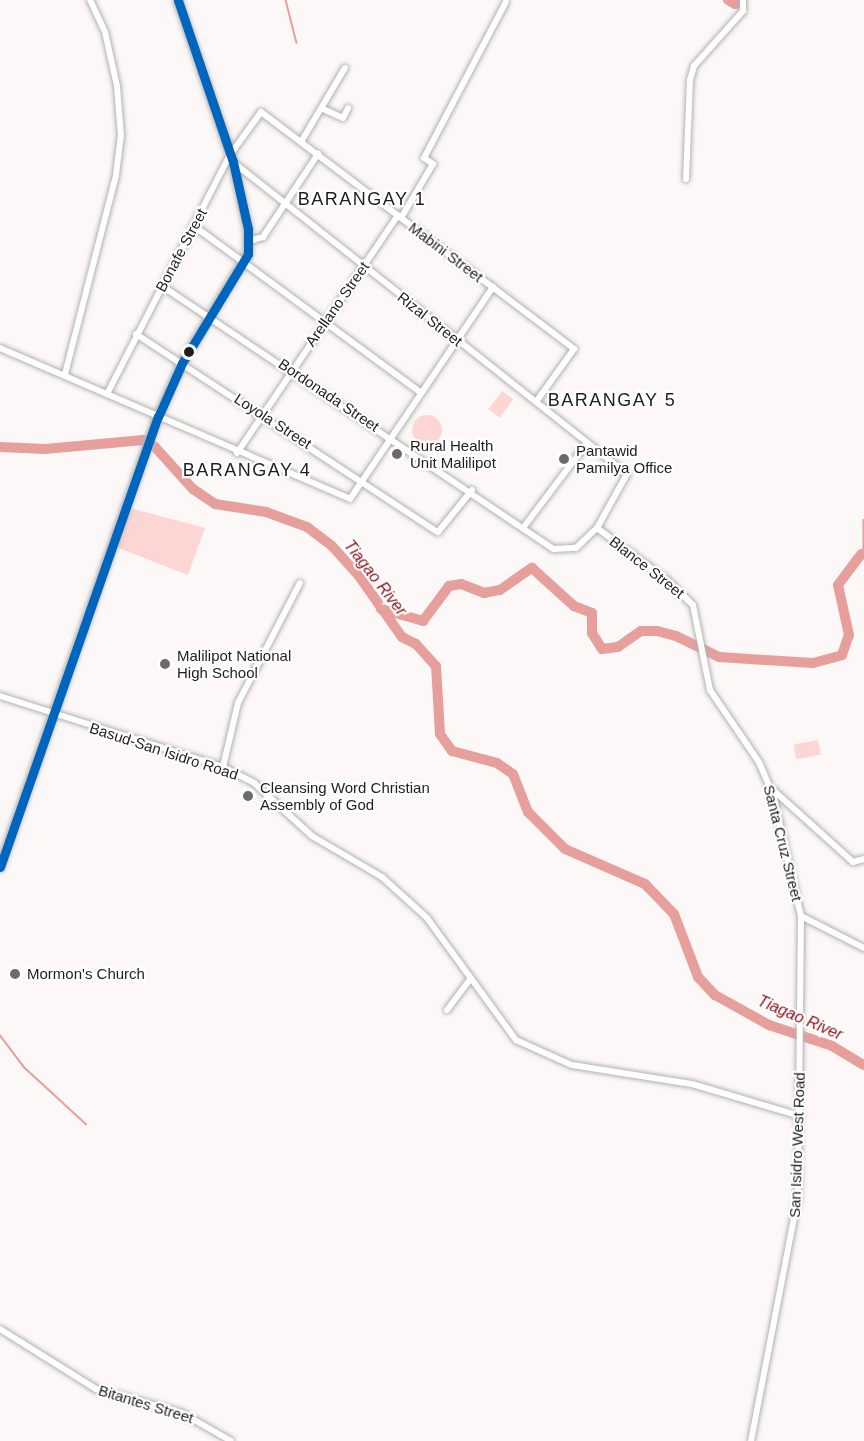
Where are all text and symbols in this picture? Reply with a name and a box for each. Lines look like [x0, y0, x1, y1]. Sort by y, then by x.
district label: BARANGAY 1 [298, 188, 426, 210]
street label: Bonafe Street [152, 205, 210, 295]
street label: Mabini Street [405, 218, 487, 286]
street label: Arellano Street [301, 258, 373, 350]
street label: Rizal Street [394, 288, 466, 350]
unlabelled marker [183, 346, 195, 358]
street label: Bordonada Street [275, 355, 383, 435]
street label: Loyola Street [231, 389, 315, 453]
district label: BARANGAY 5 [548, 389, 676, 411]
place label: Rural Health Unit Malilipot [410, 436, 496, 471]
place label: Pantawid Pamilya Office [576, 441, 672, 476]
marker: Rural Health Unit Malilipot [388, 445, 406, 463]
marker: Pantawid Pamilya Office [557, 452, 571, 466]
district label: BARANGAY 4 [183, 459, 311, 481]
street label: Blance Street [606, 532, 688, 602]
water label: Tiagao River [340, 536, 410, 620]
place label: Malilipot National High School [177, 646, 291, 681]
marker: Malilipot National High School [158, 657, 172, 671]
street label: Basud-San Isidro Road [87, 718, 241, 784]
place label: Cleansing Word Christian Assembly of God [260, 778, 430, 813]
street label: Santa Cruz Street [760, 783, 806, 903]
marker: Cleansing Word Christian Assembly of God [241, 789, 255, 803]
place label: Mormon's Church [27, 965, 145, 983]
marker: Mormon's Church [8, 967, 22, 981]
water label: Tiagao River [755, 991, 845, 1045]
street label: San Isidro West Road [785, 1072, 809, 1218]
street label: Bitantes Street [96, 1381, 196, 1427]

